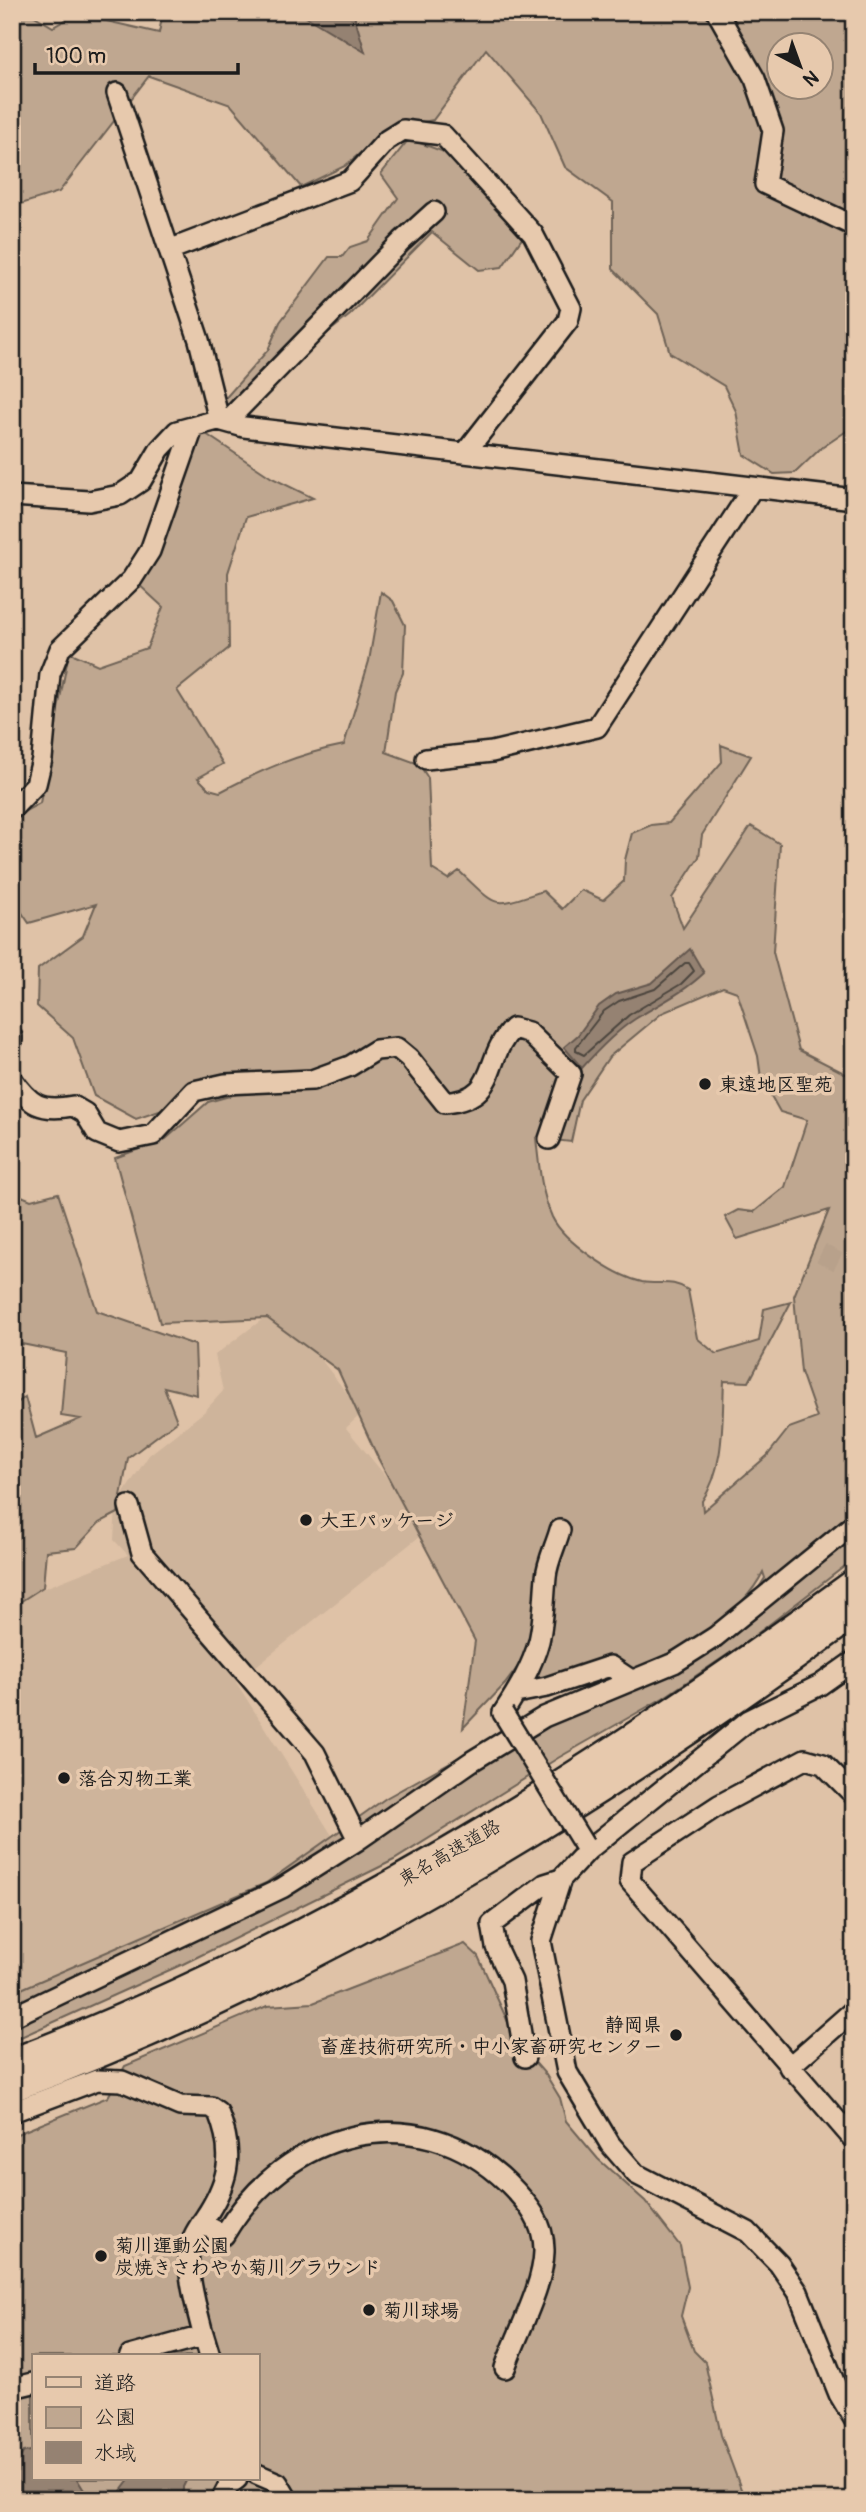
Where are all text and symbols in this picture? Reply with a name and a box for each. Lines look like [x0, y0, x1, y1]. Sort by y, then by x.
scale bar [35, 32, 238, 76]
north arrow [764, 32, 834, 102]
text: 100 m [46, 43, 106, 70]
text: N [798, 65, 823, 91]
place label: 東遠地区聖苑 [719, 1073, 833, 1097]
marker: 東遠地区聖苑 [697, 1076, 713, 1092]
place label: 大王パッケージ [320, 1509, 453, 1533]
marker: 大王パッケージ [298, 1512, 314, 1528]
place label: 落合刃物工業 [78, 1767, 192, 1791]
marker: 落合刃物工業 [56, 1770, 72, 1786]
street label: 東名高速道路 [394, 1814, 505, 1892]
place label: 静岡県 畜産技術研究所・中小家畜研究センター [320, 2013, 662, 2059]
marker: 静岡県 畜産技術研究所・中小家畜研究センター [668, 2027, 684, 2043]
place label: 菊川運動公園 炭焼きさわやか菊川グラウンド [115, 2234, 381, 2280]
marker: 菊川運動公園 炭焼きさわやか菊川グラウンド [93, 2248, 109, 2264]
place label: 菊川球場 [383, 2299, 459, 2323]
marker: 菊川球場 [361, 2302, 377, 2318]
legend [32, 2354, 259, 2480]
text: 道路 [94, 2370, 136, 2397]
text: 公園 [94, 2404, 136, 2431]
text: 水域 [94, 2440, 136, 2467]

